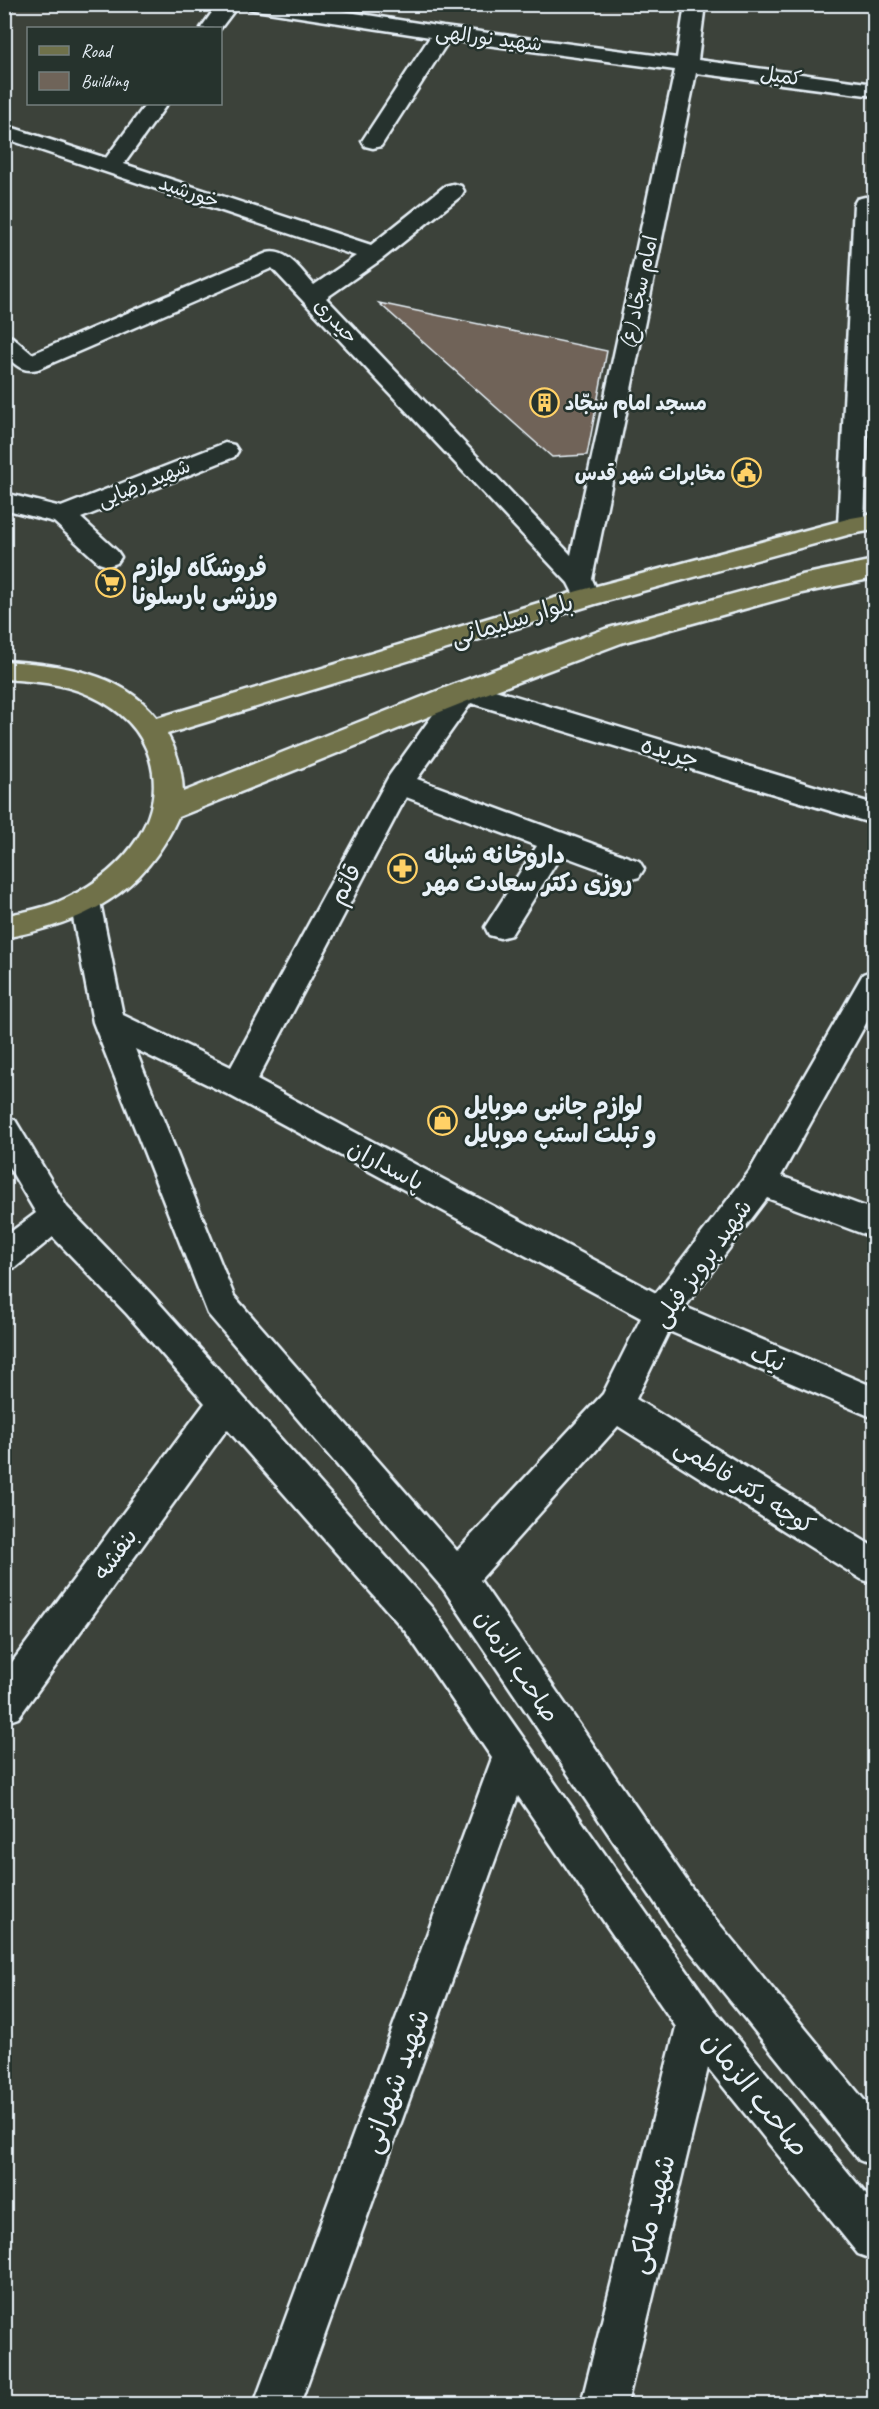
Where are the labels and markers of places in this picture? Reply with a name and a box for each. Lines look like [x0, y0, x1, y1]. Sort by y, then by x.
building icon: مسجد امام سجّاد [528, 387, 560, 419]
place label: مسجد امام سجّاد [565, 391, 707, 418]
public building icon: مخابرات شهر قدس [731, 457, 763, 489]
place label: مخابرات شهر قدس [575, 461, 726, 486]
place label: فروشگاه لوازم ورزشی بارسلونا [132, 553, 278, 611]
supermarket icon: فروشگاه لوازم ورزشی بارسلونا [95, 566, 127, 598]
place label: داروخانه شبانه روزی دکتر سعادت مهر [422, 840, 632, 898]
pharmacy icon: داروخانه شبانه روزی دکتر سعادت مهر [387, 853, 419, 885]
place label: لوازم جانبی موبایل و تبلت استپ موبایل [464, 1091, 656, 1149]
shop icon: لوازم جانبی موبایل و تبلت استپ موبایل [427, 1104, 459, 1136]

